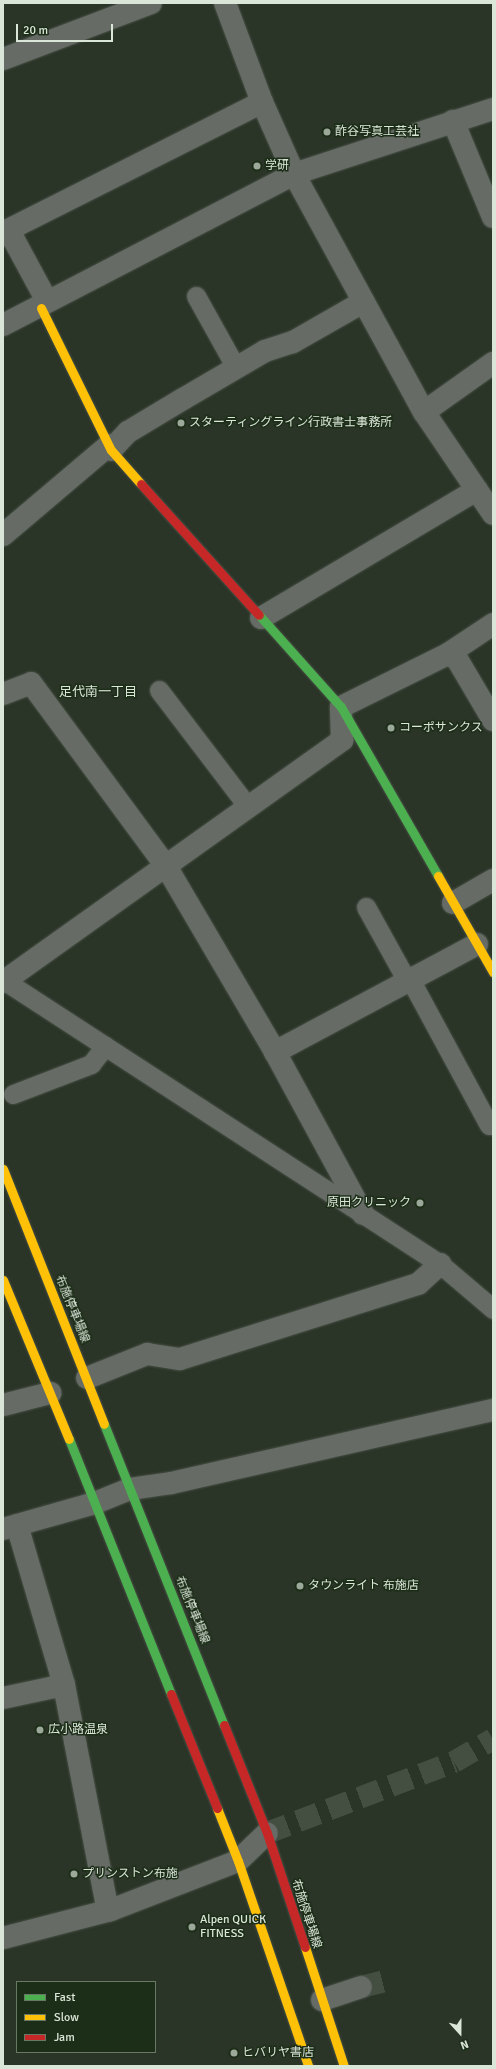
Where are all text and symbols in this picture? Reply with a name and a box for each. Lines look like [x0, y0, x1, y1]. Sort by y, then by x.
scale bar [18, 16, 115, 42]
text: 20 m [23, 23, 48, 38]
place label: 酢谷写真工芸社 [335, 125, 419, 139]
marker: 酢谷写真工芸社 [322, 127, 332, 137]
place label: 学研 [265, 159, 289, 173]
marker: 学研 [252, 161, 262, 171]
place label: スターティングライン行政書士事務所 [189, 416, 393, 430]
marker: スターティングライン行政書士事務所 [176, 418, 186, 428]
district label: 足代南一丁目 [59, 684, 137, 700]
place label: コーポサンクス [399, 721, 483, 735]
marker: コーポサンクス [386, 723, 396, 733]
place label: 原田クリニック [327, 1196, 411, 1210]
marker: 原田クリニック [414, 1197, 426, 1209]
street label: 布施停車場線 [52, 1273, 92, 1345]
street label: 布施停車場線 [172, 1574, 212, 1646]
place label: タウンライト 布施店 [308, 1579, 419, 1593]
marker: タウンライト 布施店 [295, 1581, 305, 1591]
place label: 広小路温泉 [48, 1723, 108, 1737]
marker: 広小路温泉 [35, 1725, 45, 1735]
place label: プリンストン布施 [82, 1867, 178, 1881]
marker: プリンストン布施 [69, 1869, 79, 1879]
street label: 布施停車場線 [288, 1878, 324, 1950]
place label: Alpen QUICK FITNESS [200, 1913, 266, 1941]
marker: Alpen QUICK FITNESS [187, 1922, 197, 1932]
legend [16, 1981, 156, 2053]
text: Fast [54, 1990, 75, 2005]
text: Slow [54, 2010, 79, 2025]
north arrow [440, 2013, 480, 2053]
text: Jam [54, 2030, 75, 2045]
text: N [459, 2037, 470, 2052]
place label: ヒバリヤ書店 [242, 2046, 314, 2060]
marker: ヒバリヤ書店 [229, 2048, 239, 2058]

